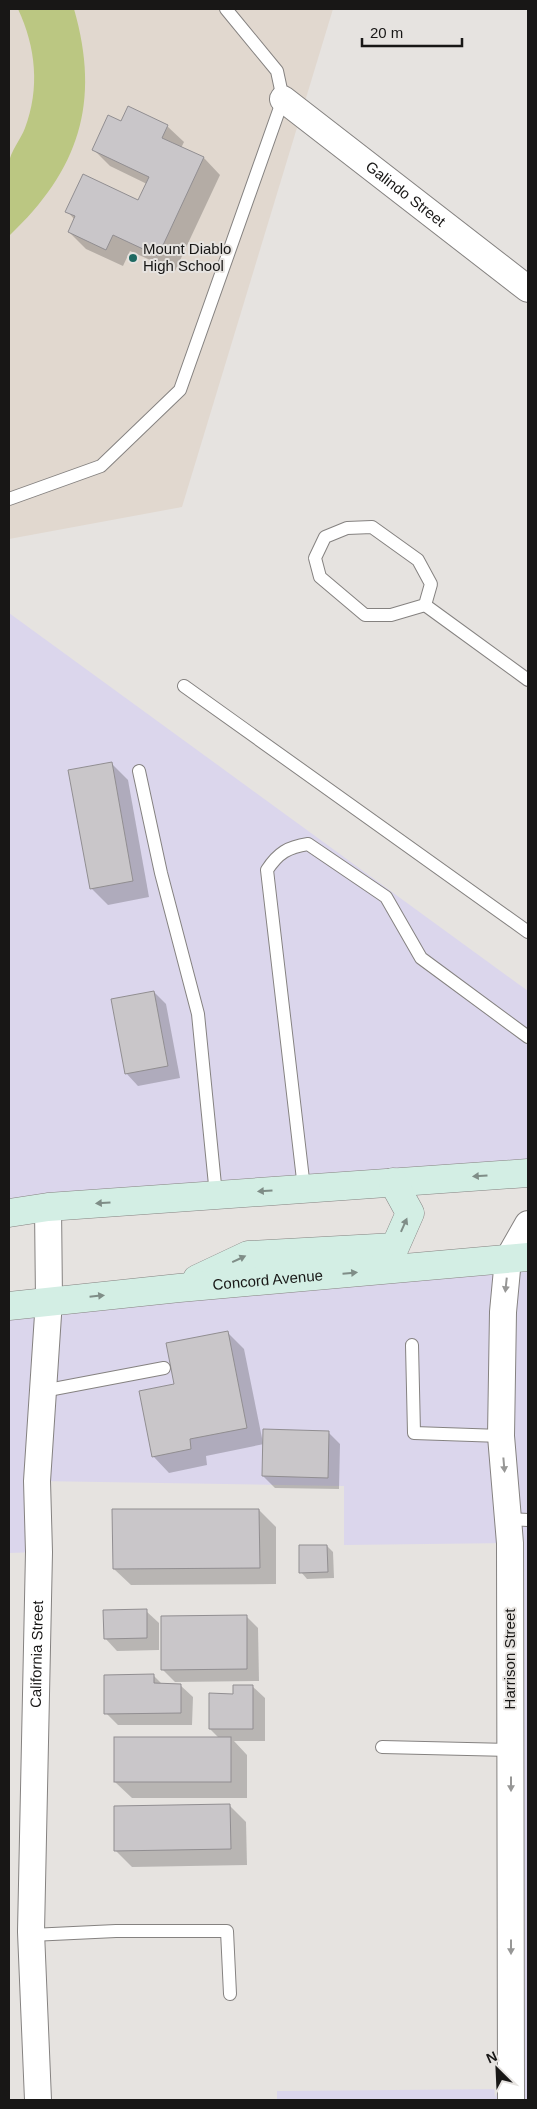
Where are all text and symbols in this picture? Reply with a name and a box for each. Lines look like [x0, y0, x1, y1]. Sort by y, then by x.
scale bar [362, 15, 462, 47]
text: 20 m [370, 24, 403, 41]
street label: Galindo Street [363, 157, 450, 230]
place label: Mount Diablo High School [143, 240, 231, 274]
marker: Mount Diablo High School [127, 252, 139, 264]
one-way arrow [471, 1172, 487, 1180]
one-way arrow [257, 1187, 273, 1195]
one-way arrow [95, 1199, 111, 1207]
one-way arrow [401, 1218, 409, 1232]
one-way arrow [232, 1255, 246, 1263]
street label: Concord Avenue [212, 1266, 324, 1293]
one-way arrow [342, 1268, 358, 1276]
one-way arrow [502, 1277, 510, 1293]
one-way arrow [90, 1291, 106, 1299]
one-way arrow [500, 1457, 508, 1473]
street label: California Street [27, 1599, 46, 1708]
street label: Harrison Street [501, 1608, 518, 1709]
one-way arrow [507, 1777, 515, 1793]
one-way arrow [507, 1939, 515, 1955]
north arrow [472, 2044, 522, 2094]
text: N [484, 2048, 500, 2066]

